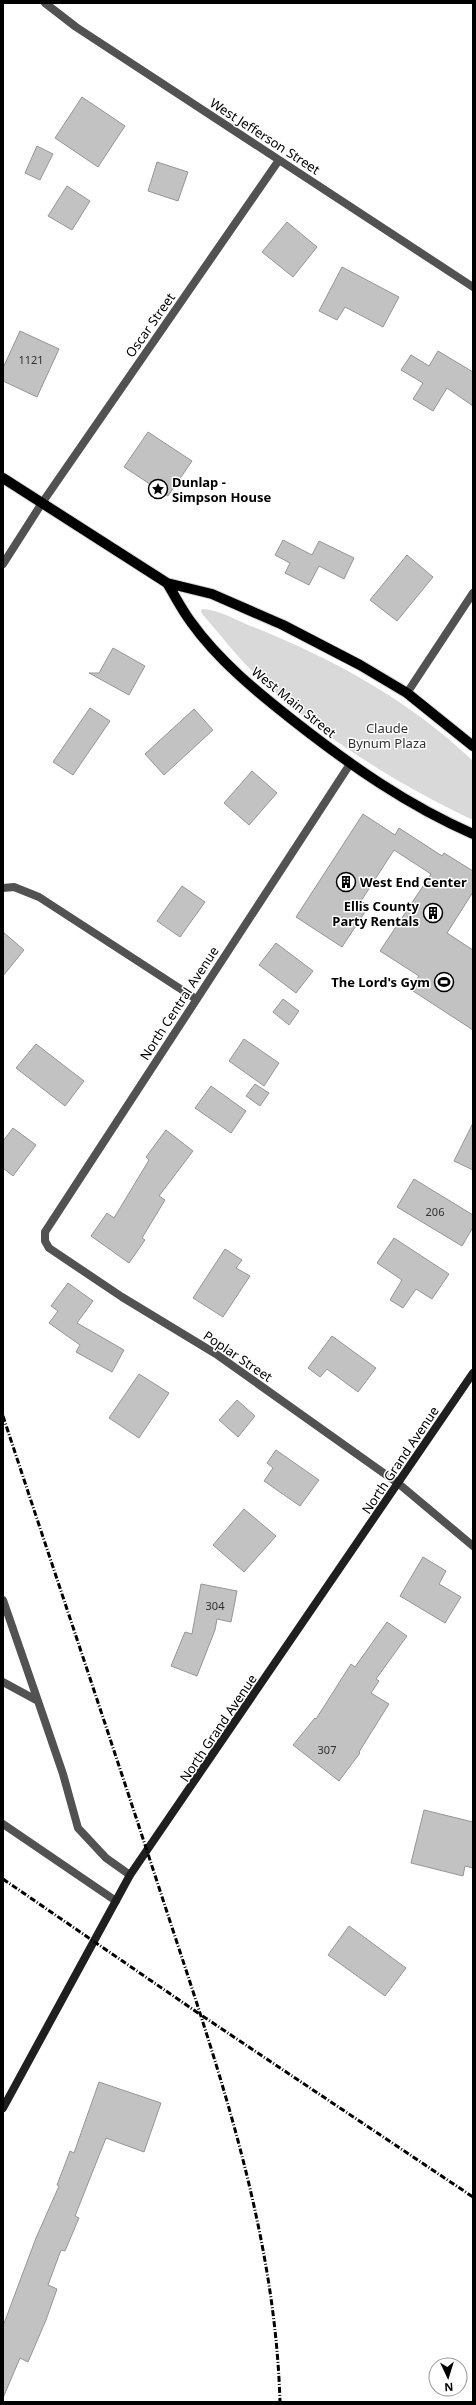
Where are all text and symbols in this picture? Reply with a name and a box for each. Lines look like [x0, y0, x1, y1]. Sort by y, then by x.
street label: West Jefferson Street [207, 94, 324, 179]
street label: Oscar Street [121, 289, 179, 361]
house number: 1121 [18, 352, 44, 367]
place label: Dunlap - Simpson House [172, 473, 271, 506]
place icon: Dunlap - Simpson House [147, 478, 169, 500]
street label: West Main Street [248, 662, 340, 742]
park label: Claude Bynum Plaza [348, 719, 426, 752]
building icon: West End Center [335, 871, 357, 893]
place label: West End Center [360, 873, 467, 891]
place label: Ellis County Party Rentals [332, 897, 420, 930]
building icon: Ellis County Party Rentals [422, 902, 444, 924]
street label: North Central Avenue [135, 943, 223, 1063]
sports icon: The Lord's Gym [433, 971, 455, 993]
place label: The Lord's Gym [331, 973, 430, 991]
house number: 206 [426, 1204, 444, 1219]
street label: Poplar Street [200, 1326, 276, 1386]
street label: North Grand Avenue [357, 1403, 443, 1517]
house number: 304 [206, 1598, 225, 1613]
street label: North Grand Avenue [175, 1671, 261, 1785]
house number: 307 [318, 1742, 336, 1757]
north arrow [428, 2357, 468, 2397]
text: N [444, 2380, 454, 2395]

